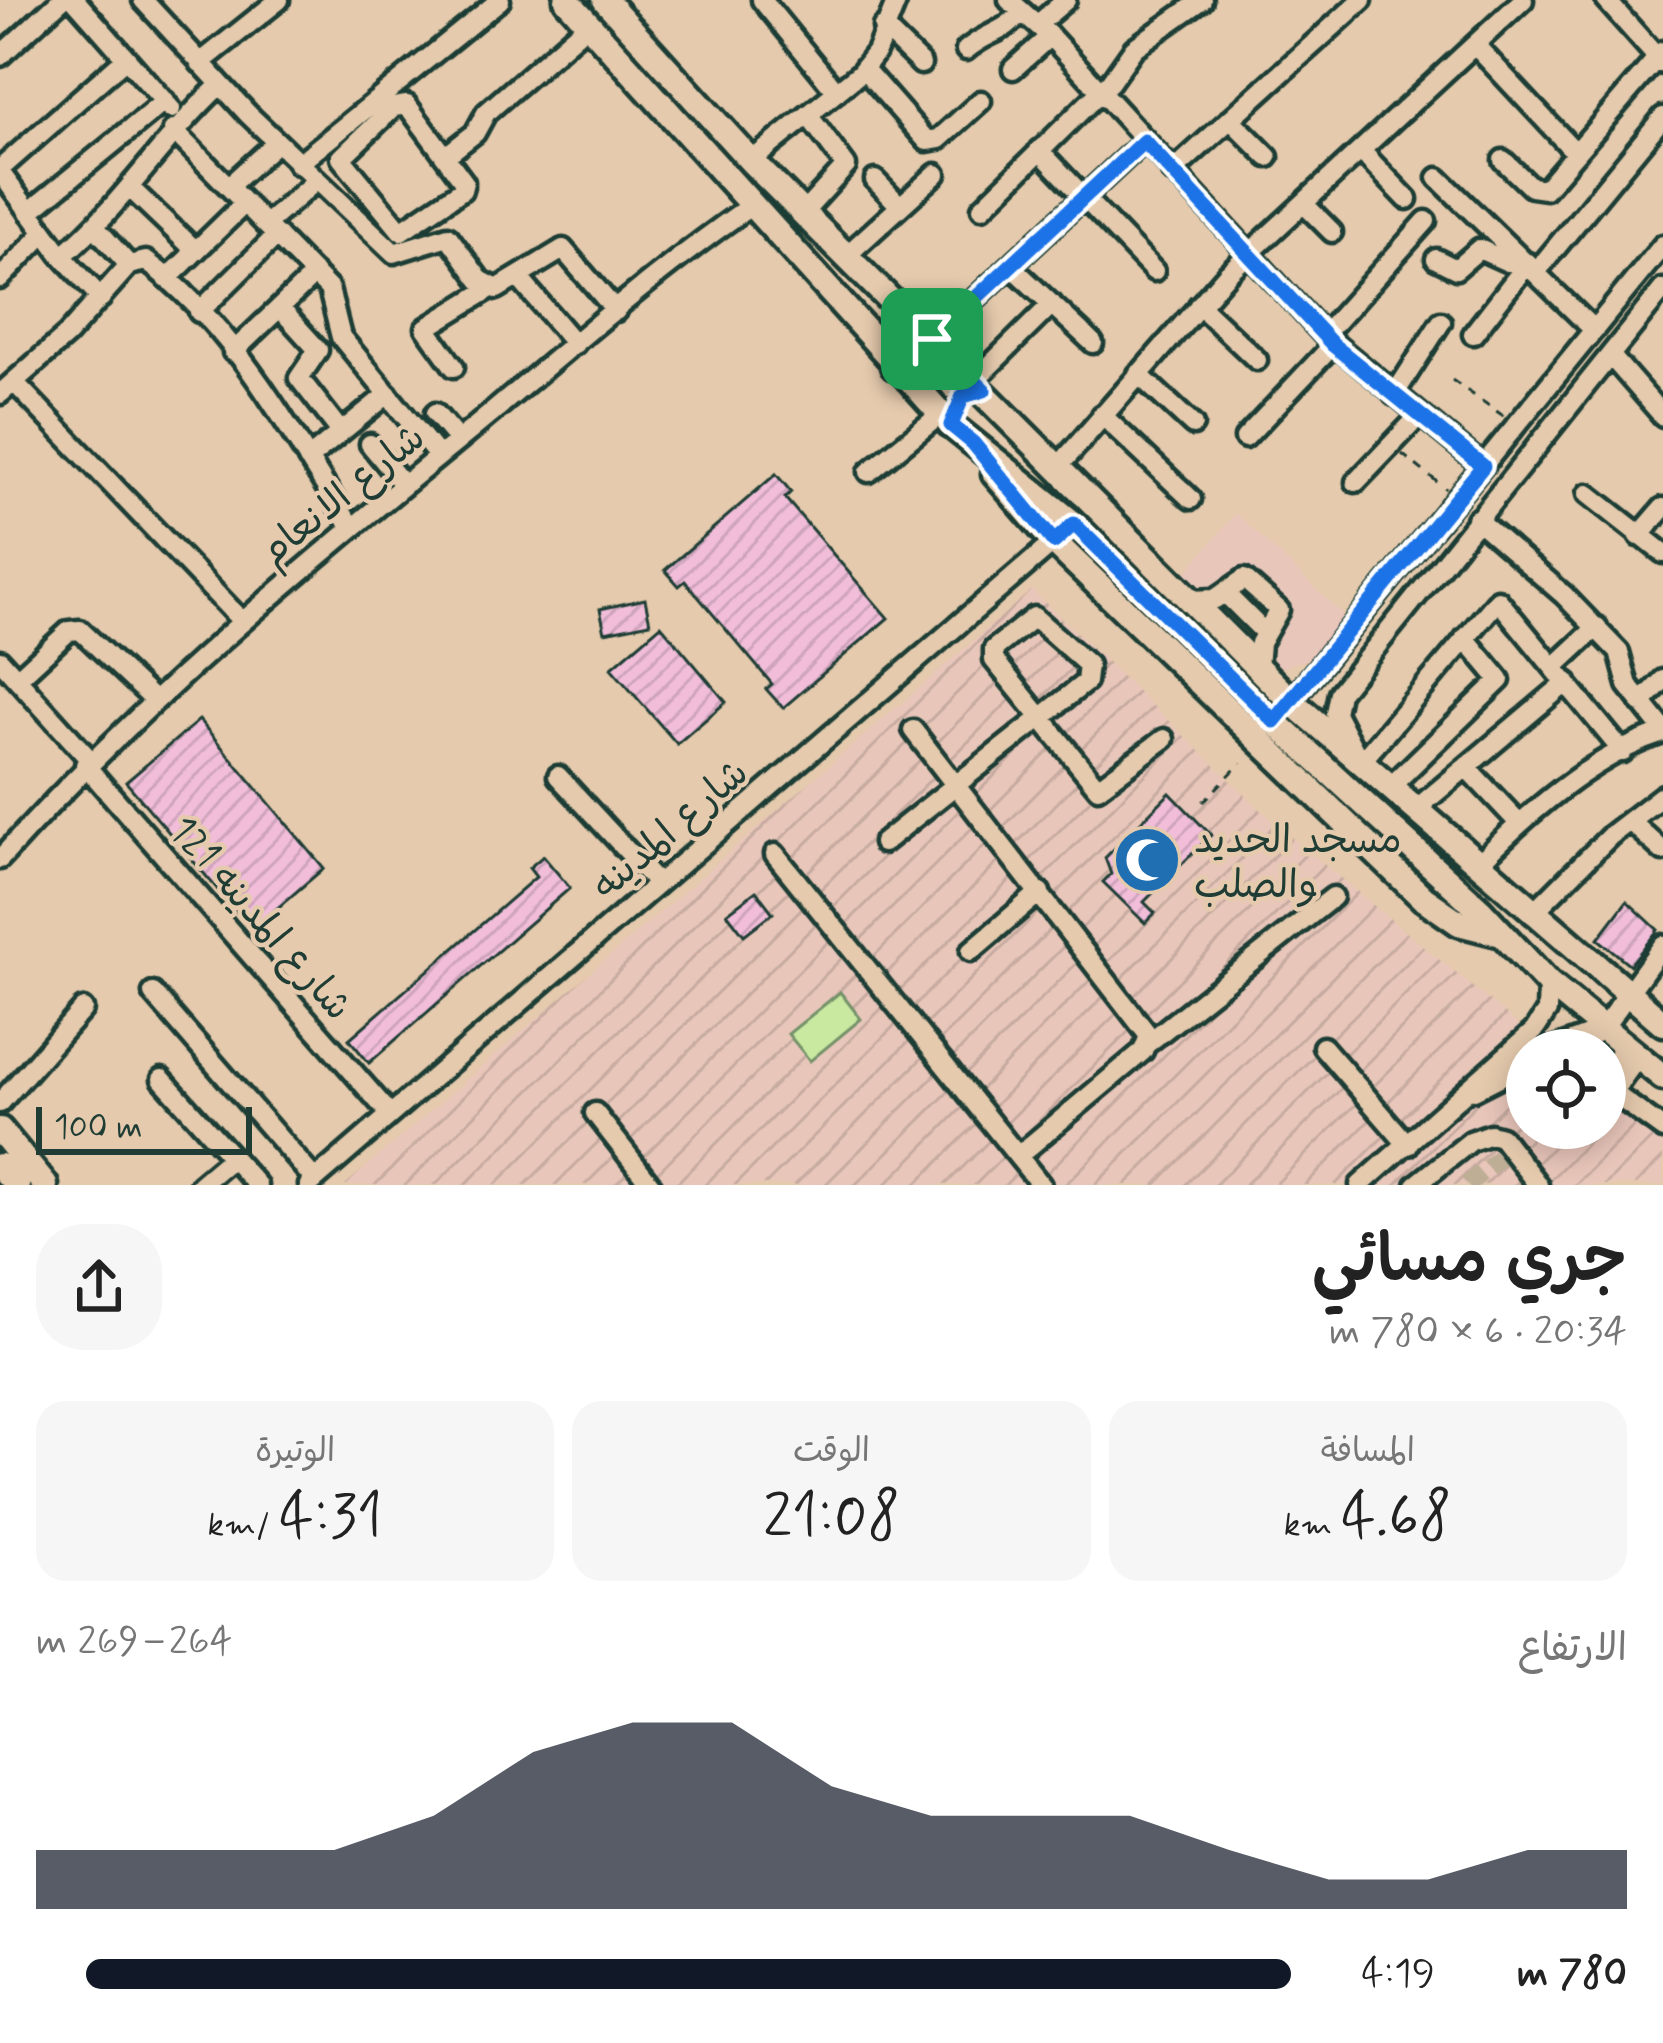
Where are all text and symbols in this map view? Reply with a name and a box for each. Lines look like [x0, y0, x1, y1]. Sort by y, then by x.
pin [881, 288, 983, 390]
icon: arrive [899, 306, 965, 372]
street label: شارع الانعام [250, 413, 438, 580]
street label: شارع المدينه [582, 749, 760, 913]
street label: شارع المدينه 121 [157, 806, 362, 1032]
place label: مسجد الحديد والصلب [1194, 816, 1402, 912]
mosque icon: مسجد الحديد والصلب [1112, 825, 1182, 895]
map controls [1506, 1029, 1626, 1149]
button: locate [1506, 1029, 1626, 1149]
scale bar [36, 1101, 252, 1154]
text: 100 m [54, 1106, 143, 1150]
text: جري مسائي [1312, 1219, 1627, 1305]
button: share [36, 1224, 162, 1350]
text: 20:34 · 6 × 780 m [1329, 1307, 1627, 1358]
text: الوتيرة [255, 1430, 335, 1474]
text: الوقت [793, 1430, 870, 1474]
text: المسافة [1321, 1430, 1415, 1474]
text: 4:31 [279, 1479, 383, 1558]
text: 21:08 [763, 1479, 900, 1558]
text: 4.68 [1341, 1479, 1452, 1558]
text: /km [208, 1504, 279, 1548]
text: km [1284, 1504, 1341, 1548]
text: 264–269 m [36, 1617, 232, 1668]
text: الارتفاع [1518, 1624, 1627, 1675]
text: 4:19 [1361, 1949, 1435, 2000]
text: 780 m [1517, 1949, 1627, 2000]

